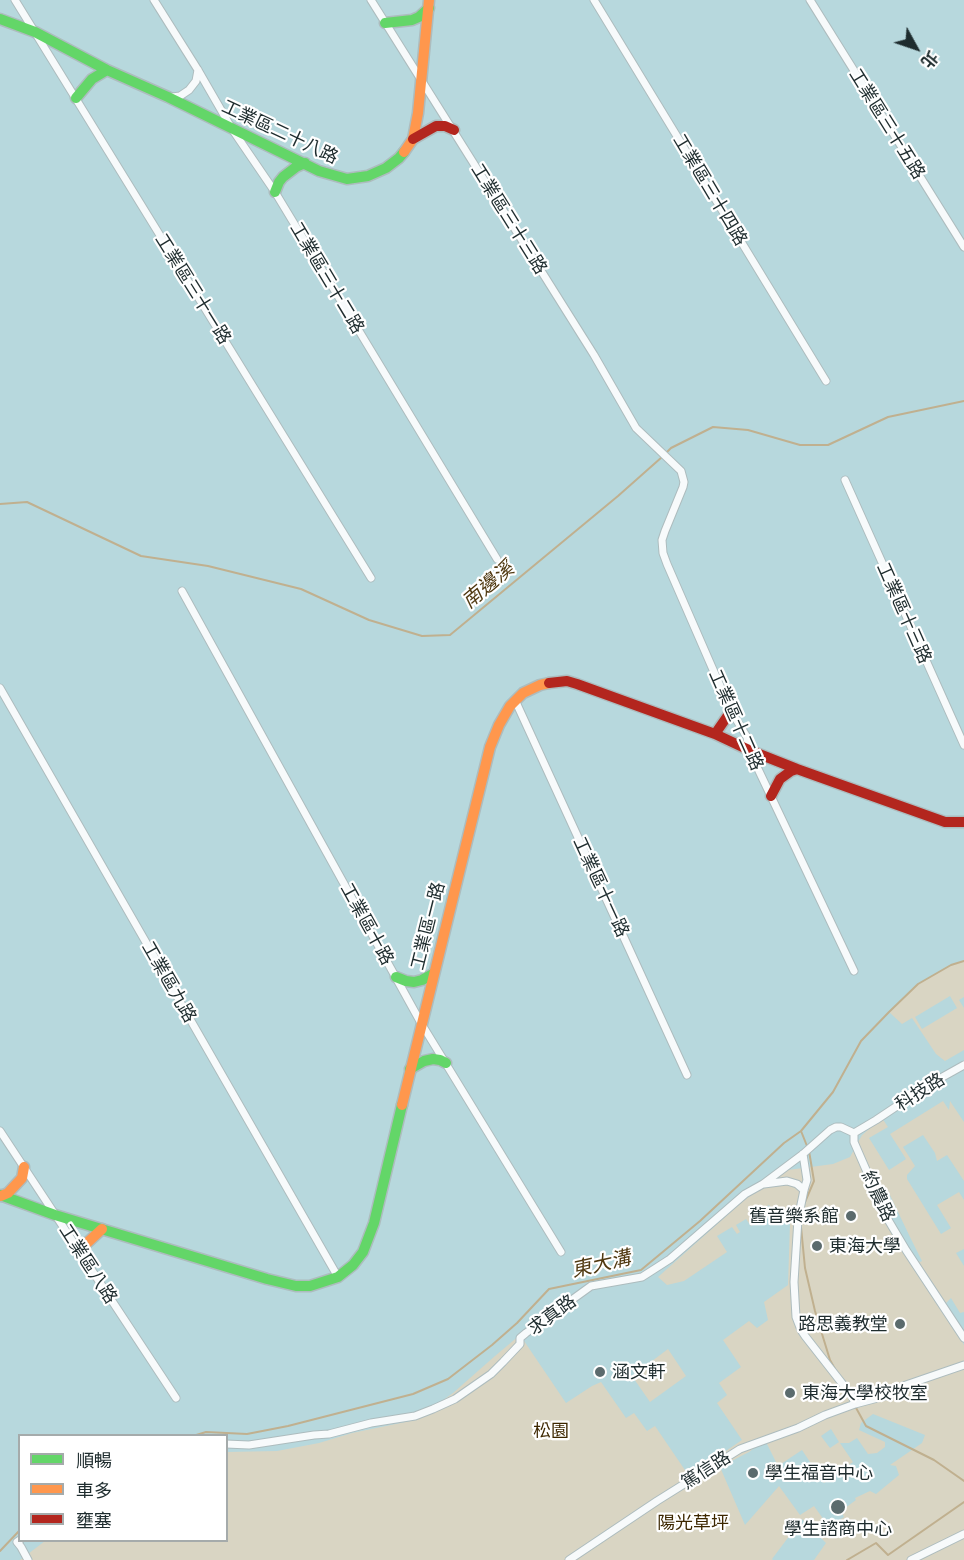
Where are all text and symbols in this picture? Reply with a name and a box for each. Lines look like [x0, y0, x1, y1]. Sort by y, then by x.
north arrow [886, 18, 946, 78]
text: 北 [917, 47, 943, 72]
street label: 工業區三十五路 [844, 65, 930, 183]
street label: 工業區二十八路 [218, 96, 342, 168]
street label: 工業區三十四路 [668, 130, 752, 250]
street label: 工業區三十三路 [466, 160, 552, 278]
street label: 工業區三十二路 [285, 218, 369, 338]
street label: 工業區三十一路 [150, 230, 236, 348]
water label: 南邊溪 [457, 557, 519, 613]
street label: 工業區十三路 [872, 559, 936, 667]
street label: 工業區十二路 [704, 666, 768, 774]
street label: 工業區十一路 [568, 833, 634, 941]
street label: 工業區十路 [336, 879, 398, 969]
street label: 工業區一路 [407, 880, 449, 972]
street label: 工業區九路 [137, 938, 201, 1026]
street label: 科技路 [891, 1069, 949, 1115]
street label: 約農路 [857, 1167, 899, 1225]
place label: 舊音樂系館 [749, 1205, 839, 1227]
marker: 舊音樂系館 [844, 1209, 858, 1223]
street label: 工業區八路 [54, 1220, 122, 1308]
place label: 東海大學 [829, 1235, 901, 1257]
marker: 東海大學 [810, 1239, 824, 1253]
water label: 東大溝 [569, 1246, 633, 1282]
street label: 求真路 [524, 1290, 580, 1340]
place label: 路思義教堂 [798, 1313, 888, 1335]
marker: 路思義教堂 [893, 1317, 907, 1331]
place label: 涵文軒 [612, 1361, 666, 1383]
marker: 涵文軒 [593, 1365, 607, 1379]
place label: 東海大學校牧室 [802, 1382, 928, 1404]
marker: 東海大學校牧室 [783, 1386, 797, 1400]
park label: 松園 [533, 1420, 569, 1442]
legend [18, 1434, 228, 1542]
street label: 篤信路 [677, 1446, 735, 1494]
text: 順暢 [76, 1449, 112, 1471]
place label: 學生福音中心 [765, 1462, 873, 1484]
marker: 學生福音中心 [746, 1466, 760, 1480]
text: 車多 [76, 1479, 112, 1501]
marker: 學生諮商中心 [829, 1498, 847, 1516]
text: 壅塞 [76, 1509, 112, 1531]
park label: 陽光草坪 [657, 1512, 729, 1534]
place label: 學生諮商中心 [784, 1518, 892, 1540]

